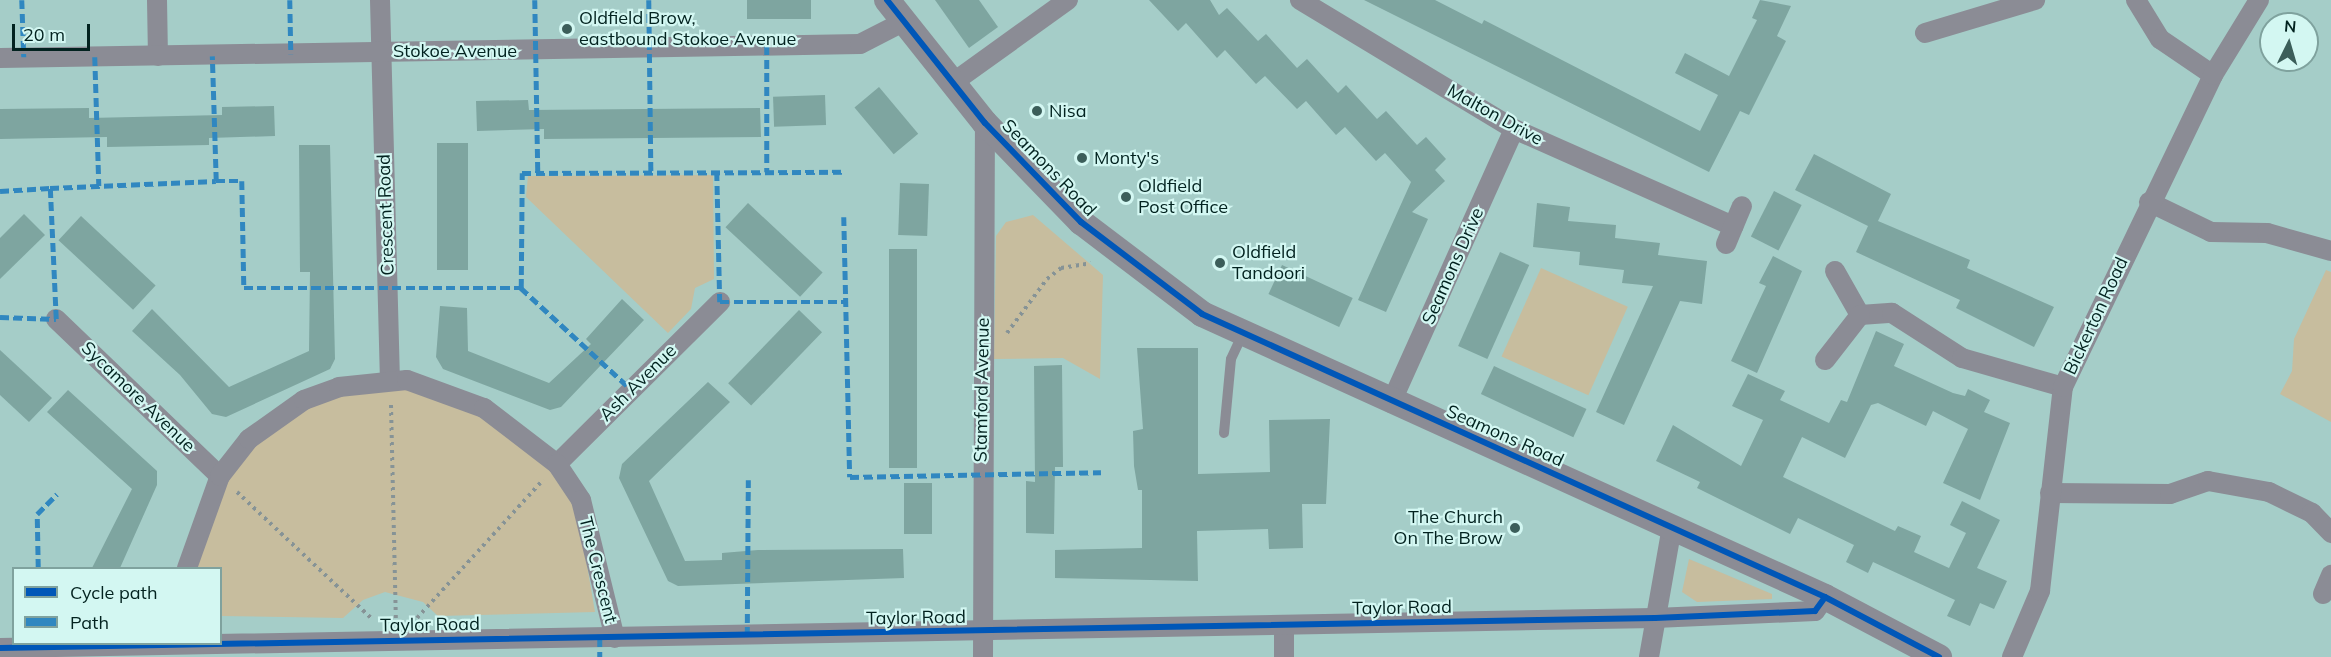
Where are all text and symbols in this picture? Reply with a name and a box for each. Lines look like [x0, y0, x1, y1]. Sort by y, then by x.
place label: Oldfield Brow, eastbound Stokoe Avenue [579, 8, 796, 50]
scale bar [15, 12, 93, 50]
north arrow [2259, 12, 2319, 72]
text: N [2283, 16, 2297, 37]
marker: Oldfield Brow, eastbound Stokoe Avenue [560, 22, 574, 36]
text: 20 m [23, 23, 65, 46]
street label: Stokoe Avenue [393, 40, 517, 62]
street label: Malton Drive [1444, 80, 1546, 150]
place label: Nisa [1049, 100, 1086, 122]
marker: Nisa [1030, 104, 1044, 118]
street label: Seamons Road [997, 115, 1101, 221]
place label: Monty's [1094, 147, 1159, 169]
marker: Monty's [1075, 151, 1089, 165]
street label: Crescent Road [373, 154, 399, 276]
place label: Oldfield Post Office [1138, 176, 1228, 219]
marker: Oldfield Post Office [1119, 190, 1133, 204]
street label: Seamons Drive [1418, 204, 1488, 328]
place label: Oldfield Tandoori [1232, 242, 1305, 284]
street label: Bickerton Road [2059, 254, 2133, 378]
marker: Oldfield Tandoori [1213, 256, 1227, 270]
street label: Stamford Avenue [970, 317, 994, 463]
street label: Sycamore Avenue [77, 337, 199, 457]
street label: Ash Avenue [595, 340, 681, 426]
street label: Seamons Road [1443, 400, 1567, 472]
place label: The Church On The Brow [1394, 507, 1503, 550]
street label: The Crescent [574, 515, 622, 625]
marker: The Church On The Brow [1508, 521, 1522, 535]
legend [12, 567, 222, 645]
text: Cycle path [70, 581, 157, 604]
street label: Taylor Road [1352, 596, 1452, 620]
street label: Taylor Road [866, 606, 966, 630]
text: Path [70, 611, 109, 634]
street label: Taylor Road [380, 613, 480, 637]

